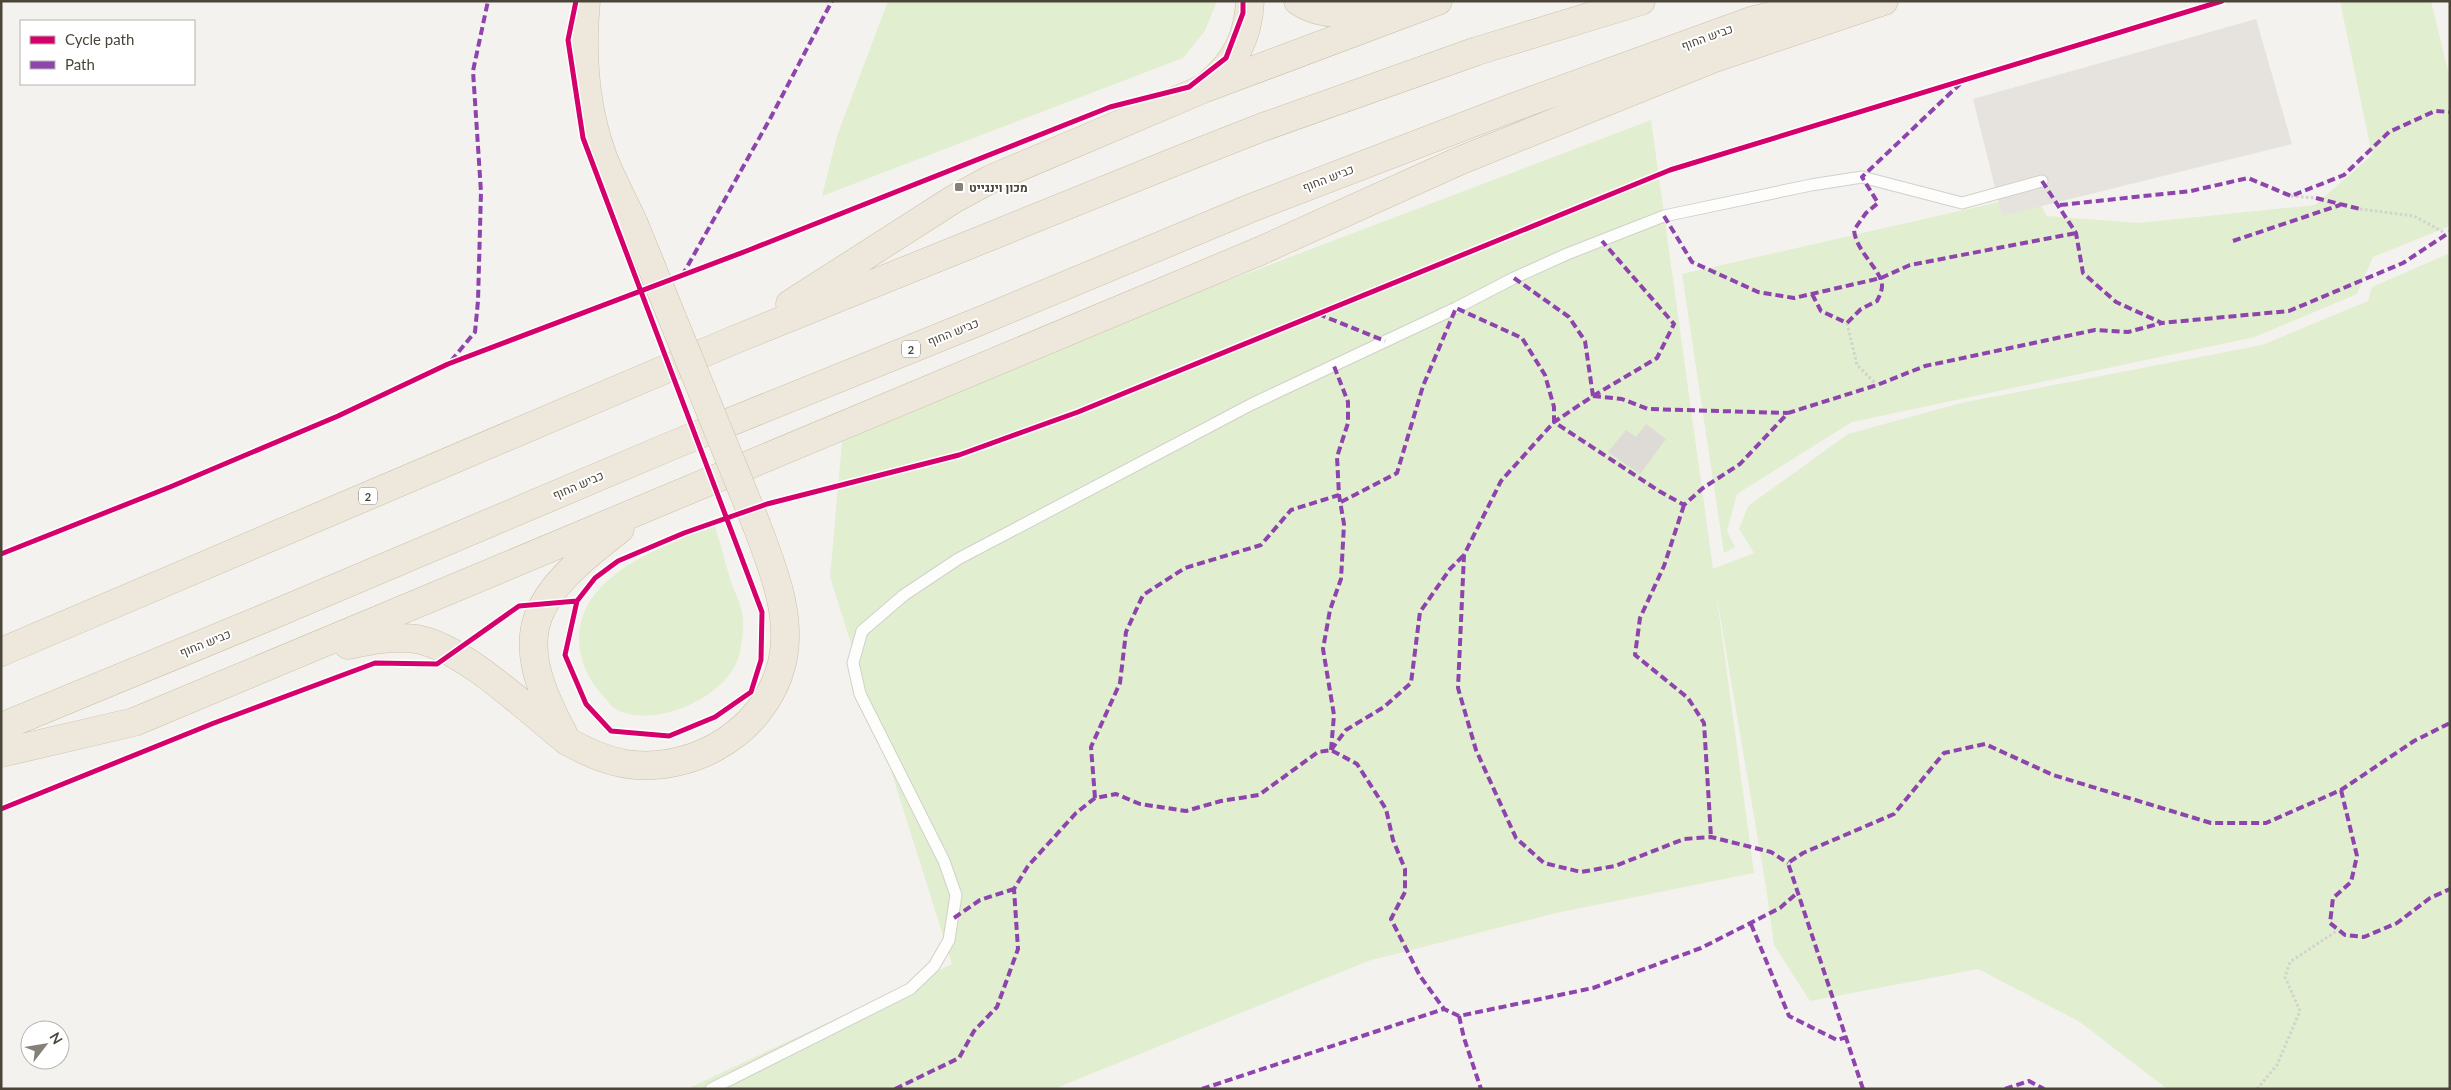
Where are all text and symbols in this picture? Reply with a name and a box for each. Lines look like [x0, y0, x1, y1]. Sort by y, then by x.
legend [20, 20, 195, 85]
street label: כביש החוף [1679, 21, 1735, 53]
text: Cycle path [65, 30, 134, 48]
text: Path [65, 55, 95, 73]
street label: כביש החוף [1300, 161, 1356, 195]
place label: מכון וינגייט [969, 180, 1028, 195]
marker: מכון וינגייט [953, 181, 965, 193]
street label: כביש החוף [925, 315, 981, 349]
road number: 2 [902, 340, 920, 358]
street label: כביש החוף [550, 468, 606, 502]
road number: 2 [359, 488, 377, 504]
street label: כביש החוף [177, 626, 233, 660]
north arrow [20, 1020, 70, 1070]
text: N [47, 1029, 67, 1047]

